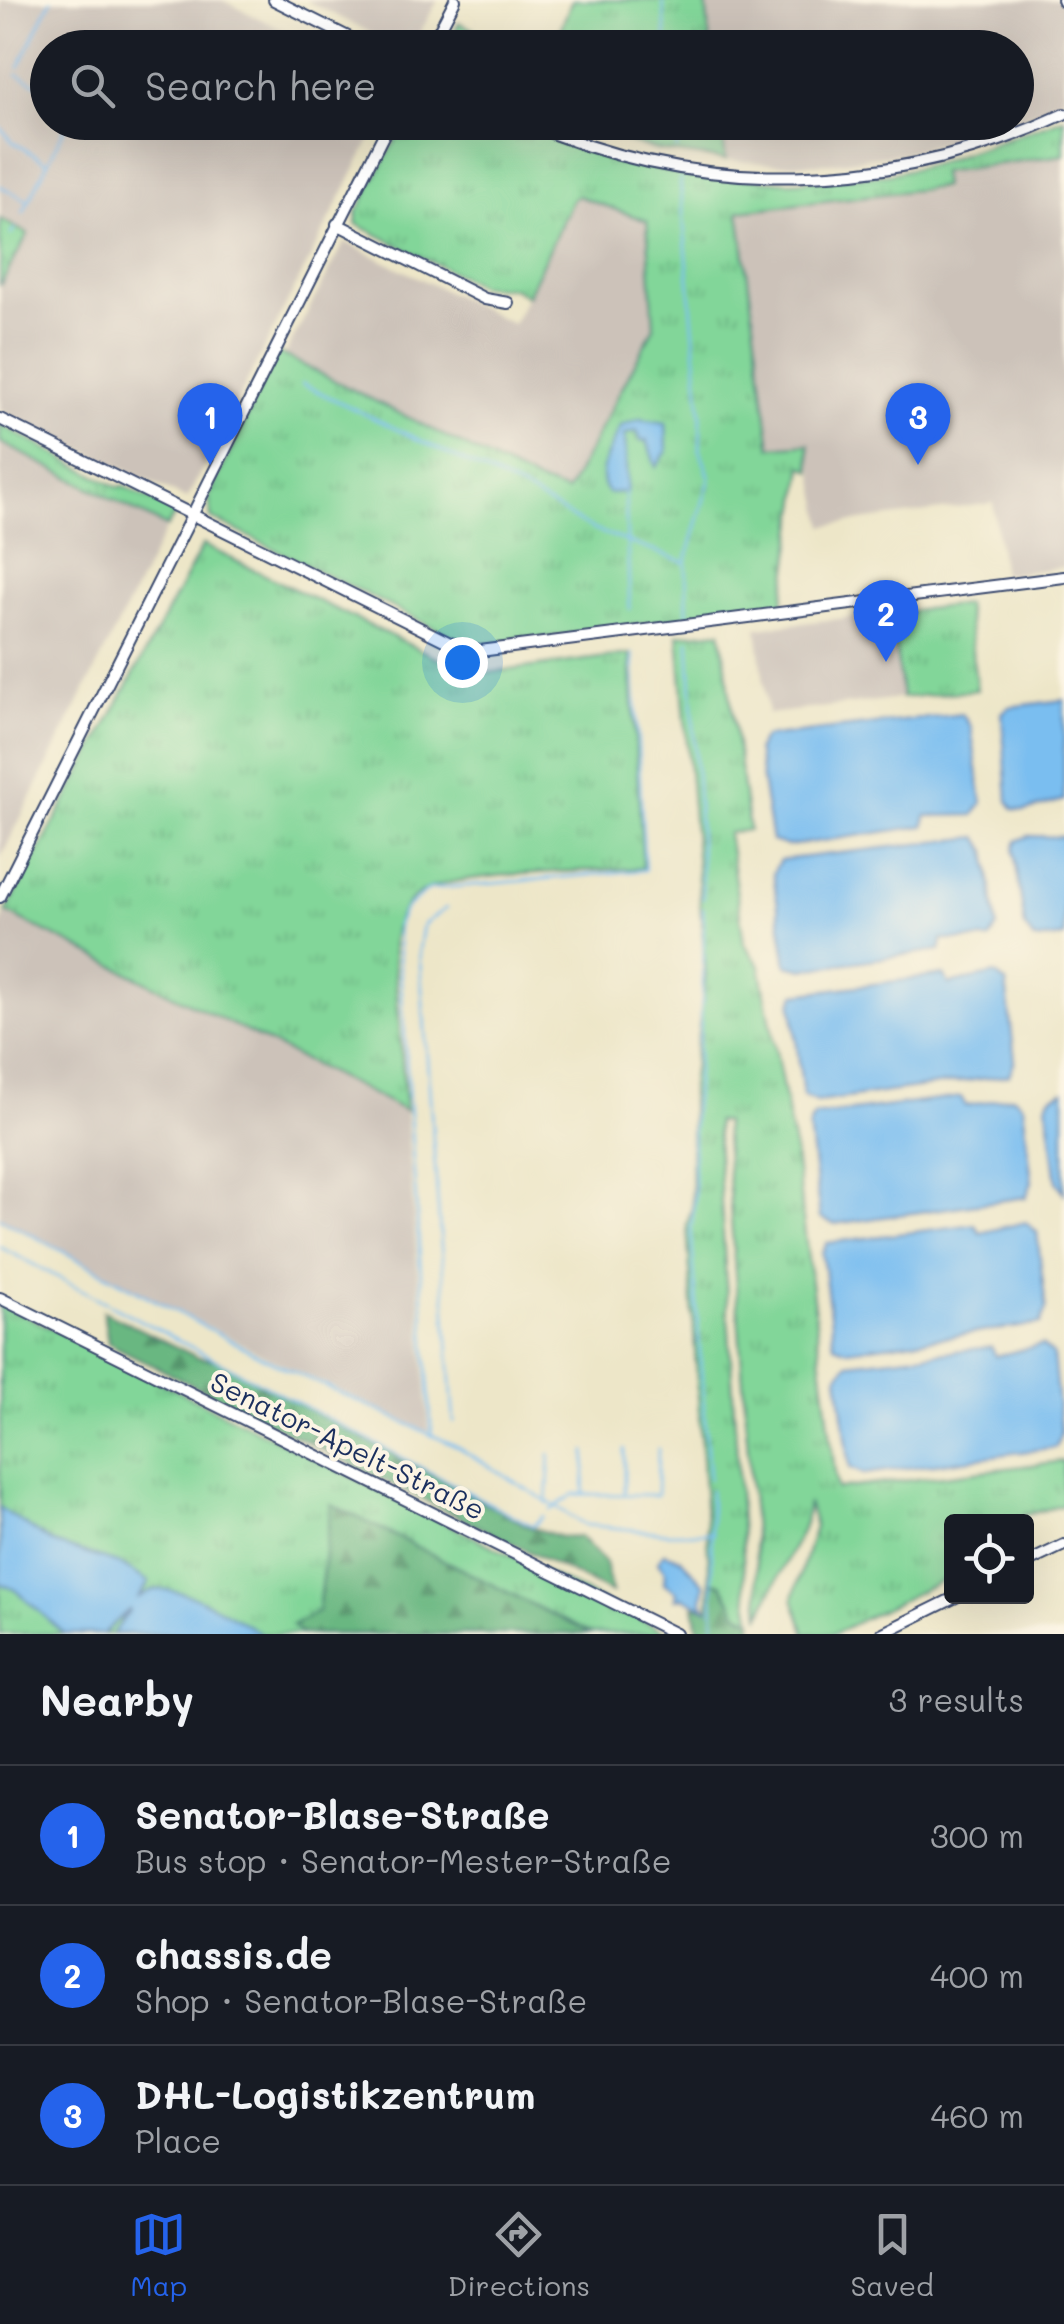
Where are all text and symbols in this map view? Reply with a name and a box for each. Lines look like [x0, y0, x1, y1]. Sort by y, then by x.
search box [30, 30, 1034, 140]
icon: search [65, 58, 120, 113]
text: Search here [145, 60, 376, 110]
pin: 1 [178, 382, 242, 465]
pin: 3 [886, 382, 950, 465]
pin: 2 [854, 580, 918, 662]
your location [437, 637, 488, 688]
street label: Senator-Apelt-Straße [205, 1363, 491, 1527]
map controls [944, 1514, 1034, 1604]
button: locate [944, 1514, 1034, 1604]
text: Nearby [40, 1672, 194, 1727]
text: 3 results [888, 1678, 1024, 1720]
text: Senator-Blase-Straße [135, 1789, 550, 1839]
text: 1 [65, 1814, 80, 1856]
text: 300 m [930, 1814, 1024, 1856]
text: Bus stop · Senator-Mester-Straße [135, 1839, 672, 1881]
text: chassis.de [135, 1929, 332, 1979]
text: 2 [64, 1954, 81, 1996]
text: 400 m [930, 1954, 1024, 1996]
text: Shop · Senator-Blase-Straße [135, 1979, 587, 2021]
text: DHL-Logistikzentrum [135, 2069, 535, 2119]
text: 3 [63, 2094, 82, 2136]
text: 460 m [930, 2094, 1024, 2136]
text: Place [135, 2119, 221, 2161]
tab: Map [130, 2207, 187, 2303]
tab: Directions [448, 2207, 590, 2303]
tab: Saved [851, 2207, 934, 2303]

